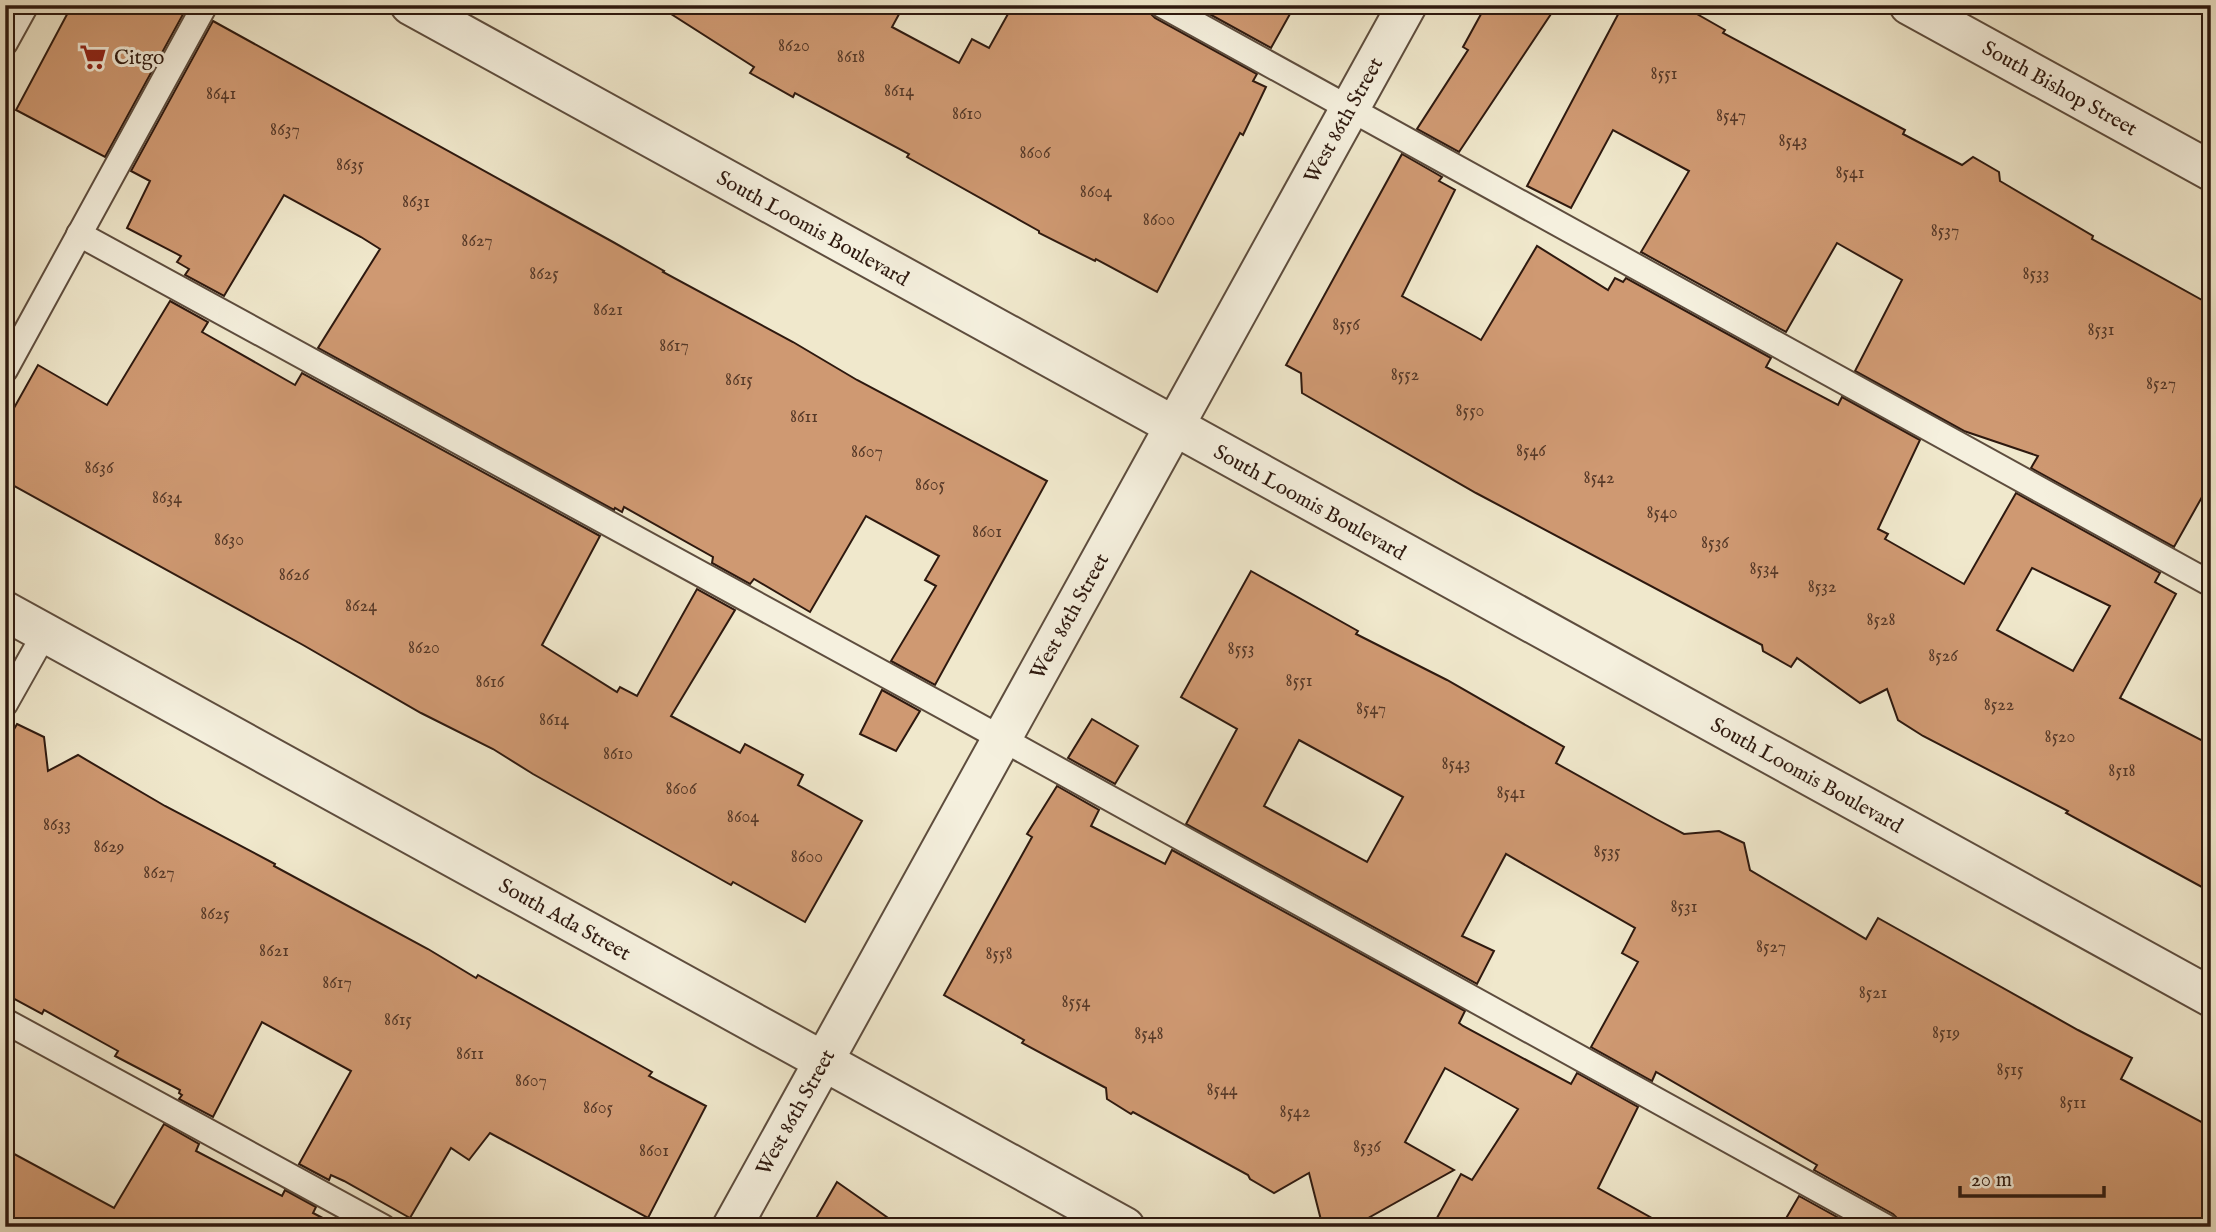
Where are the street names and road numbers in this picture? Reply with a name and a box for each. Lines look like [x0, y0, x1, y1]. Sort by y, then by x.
street label: South Bishop Street [1977, 35, 2142, 143]
street label: West 86th Street [1299, 53, 1390, 189]
street label: South Loomis Boulevard [711, 165, 914, 294]
street label: South Loomis Boulevard [1208, 439, 1411, 568]
street label: West 86th Street [1025, 549, 1116, 685]
street label: South Loomis Boulevard [1705, 712, 1908, 841]
street label: South Ada Street [493, 873, 635, 968]
street label: West 86th Street [751, 1045, 842, 1181]

